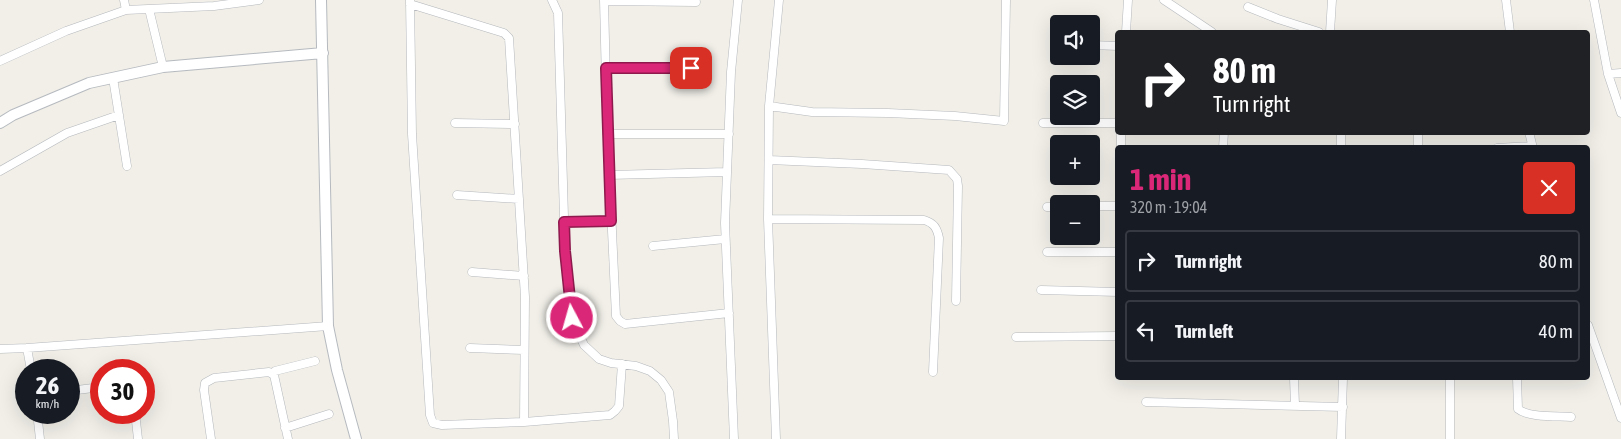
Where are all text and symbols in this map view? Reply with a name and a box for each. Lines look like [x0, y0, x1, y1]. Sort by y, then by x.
map controls [1050, 15, 1100, 245]
button: sound [1050, 15, 1100, 65]
pin [670, 47, 712, 89]
icon: right [1130, 50, 1195, 115]
text: 80 m [1213, 50, 1276, 90]
icon: arrive [677, 54, 705, 82]
button: layers [1050, 75, 1100, 125]
text: Turn right [1213, 91, 1290, 117]
button: + [1050, 135, 1100, 185]
text: 1 min [1130, 162, 1191, 196]
button: close [1523, 162, 1575, 214]
button: − [1050, 195, 1100, 245]
text: 320 m · 19:04 [1130, 198, 1207, 216]
icon: right [1132, 247, 1160, 275]
text: Turn right [1175, 250, 1242, 272]
text: 80 m [1539, 250, 1573, 272]
position arrow [545, 291, 597, 343]
icon: left [1132, 317, 1160, 345]
text: Turn left [1175, 320, 1233, 342]
text: 40 m [1539, 320, 1573, 342]
speed limit sign: 30 [90, 359, 155, 424]
text: 26 [36, 371, 59, 399]
text: km/h [36, 397, 59, 411]

